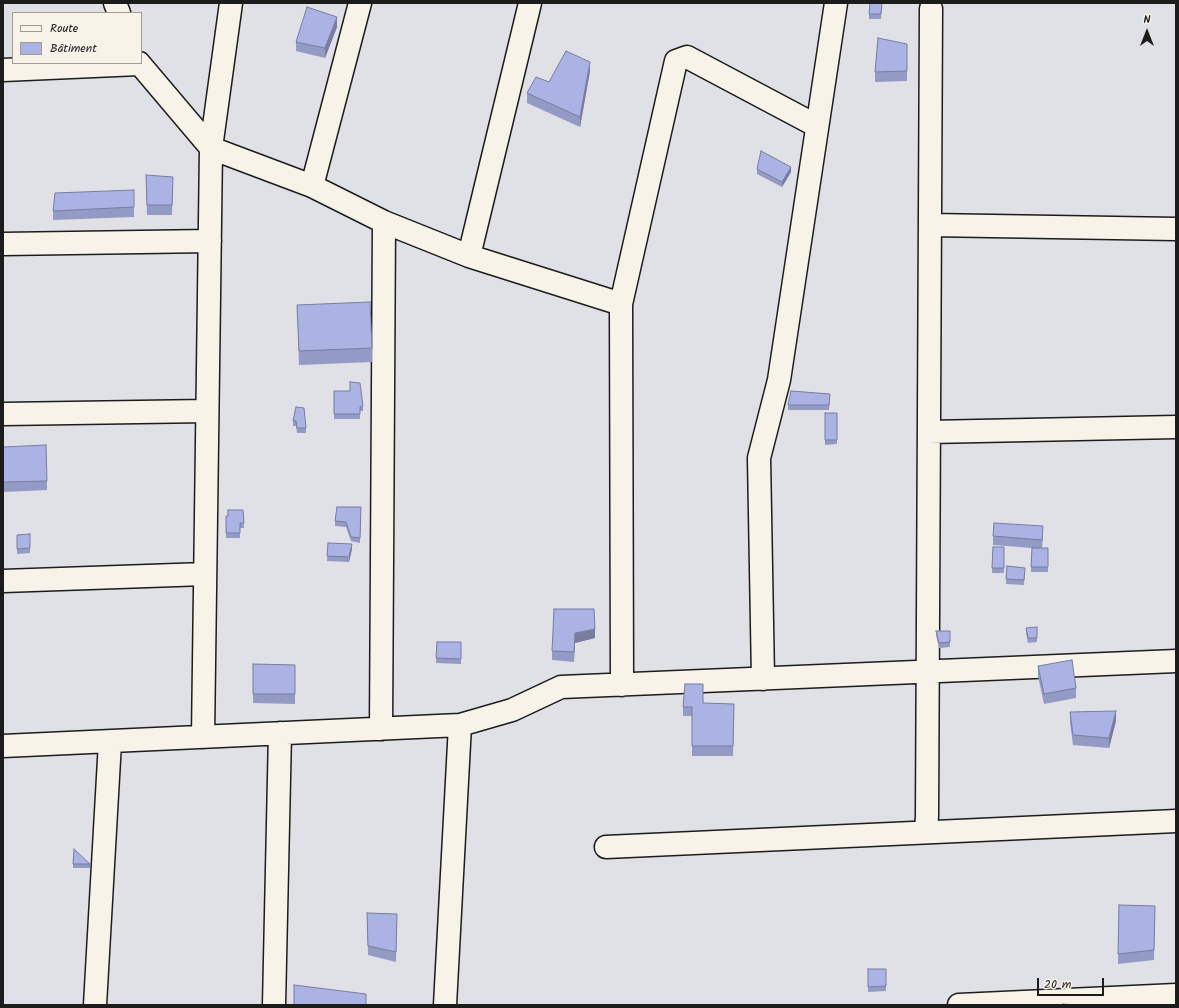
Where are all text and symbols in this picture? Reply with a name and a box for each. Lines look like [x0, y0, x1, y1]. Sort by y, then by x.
text: N [1144, 11, 1150, 29]
legend [12, 12, 142, 64]
north arrow [1127, 12, 1167, 52]
text: Route [50, 19, 78, 38]
text: Bâtiment [50, 39, 97, 58]
scale bar [1039, 970, 1106, 996]
text: 20 m [1044, 975, 1071, 994]

